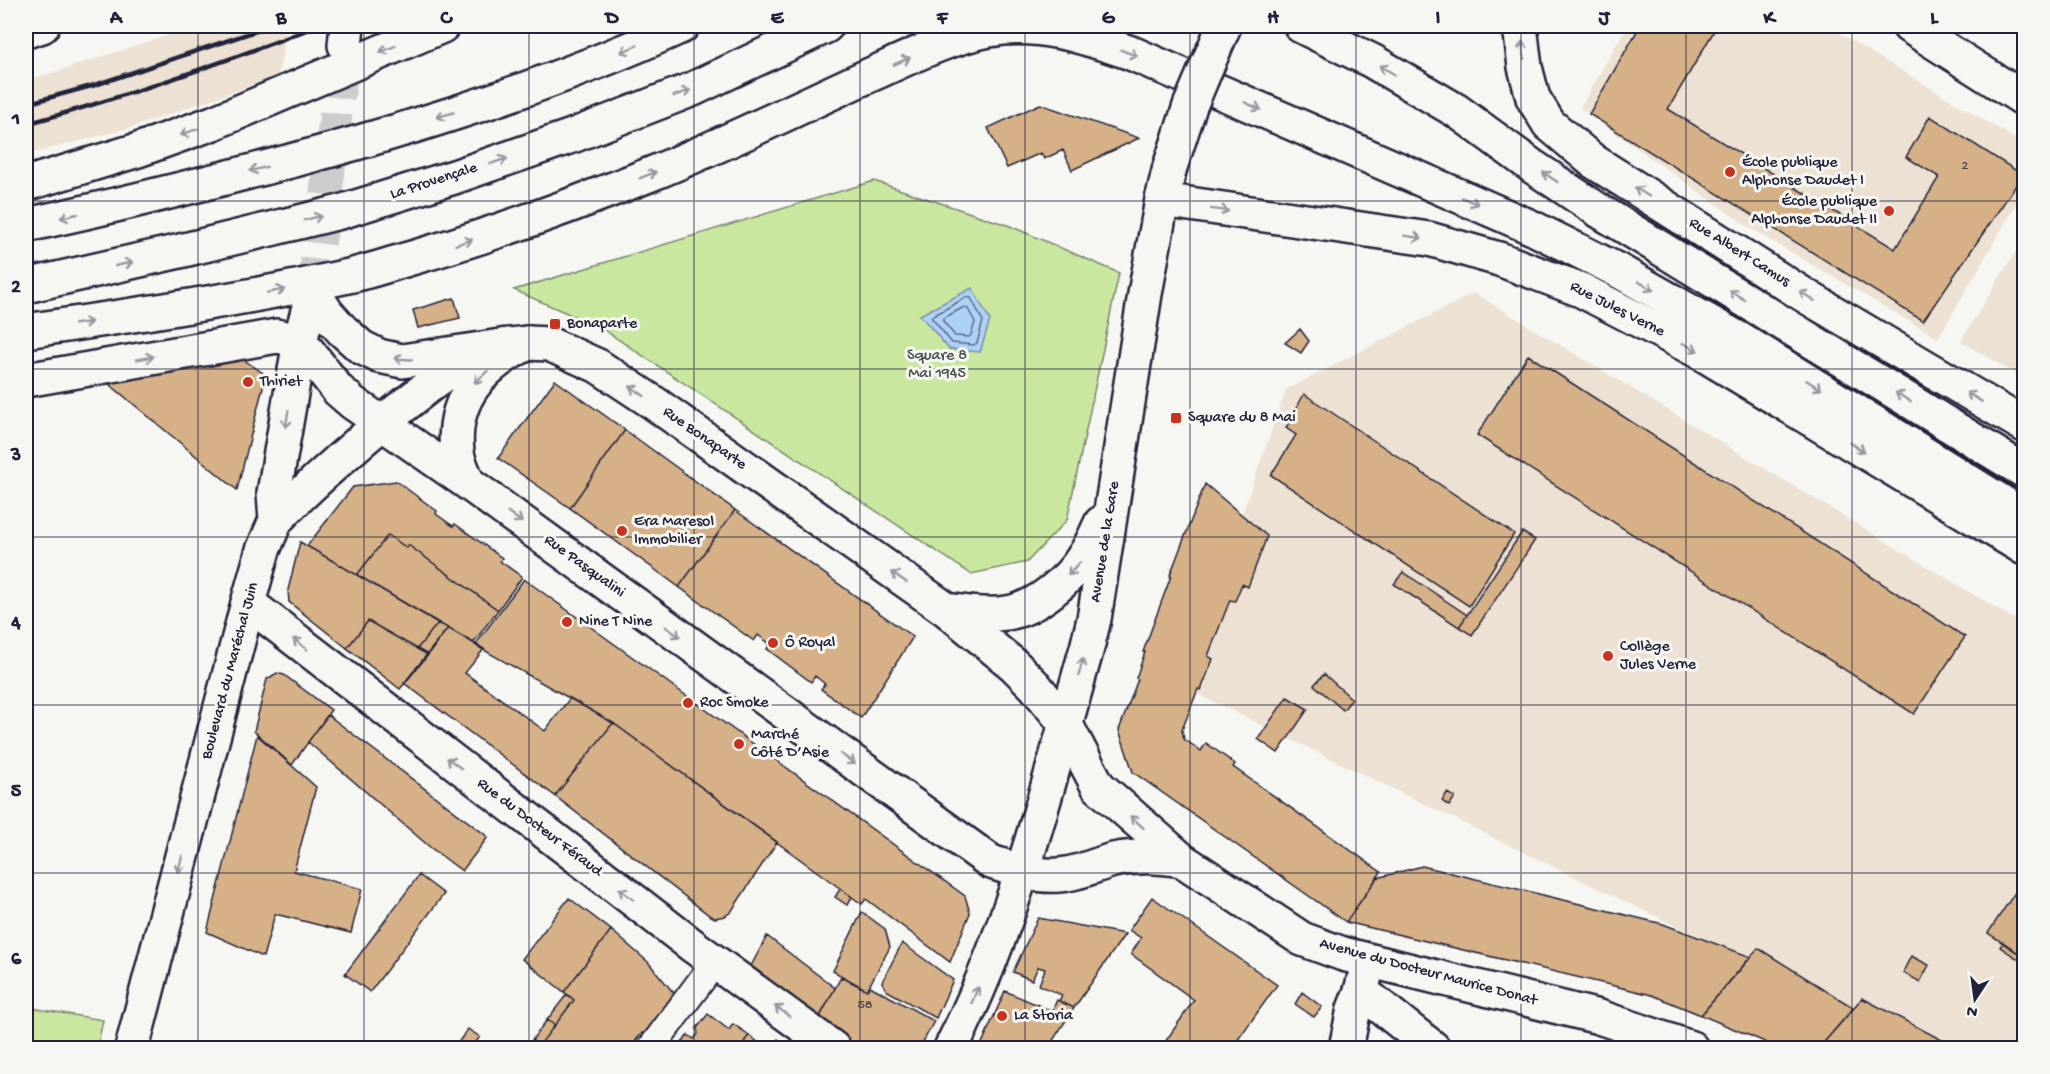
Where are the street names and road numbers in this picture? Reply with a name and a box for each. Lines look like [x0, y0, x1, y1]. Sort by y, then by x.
street label: La Provençale [388, 159, 481, 205]
street label: Rue Albert Camus [1685, 214, 1794, 292]
street label: Rue Jules Verne [1566, 278, 1668, 342]
street label: Rue Bonaparte [658, 403, 750, 475]
street label: Avenue de la Gare [1087, 479, 1125, 604]
street label: Rue Pasqualini [540, 531, 628, 603]
street label: Boulevard du Maréchal Juin [198, 580, 264, 763]
street label: Rue du Docteur Féraud [472, 775, 607, 882]
street label: Avenue du Docteur Maurice Donat [1317, 935, 1540, 1012]

